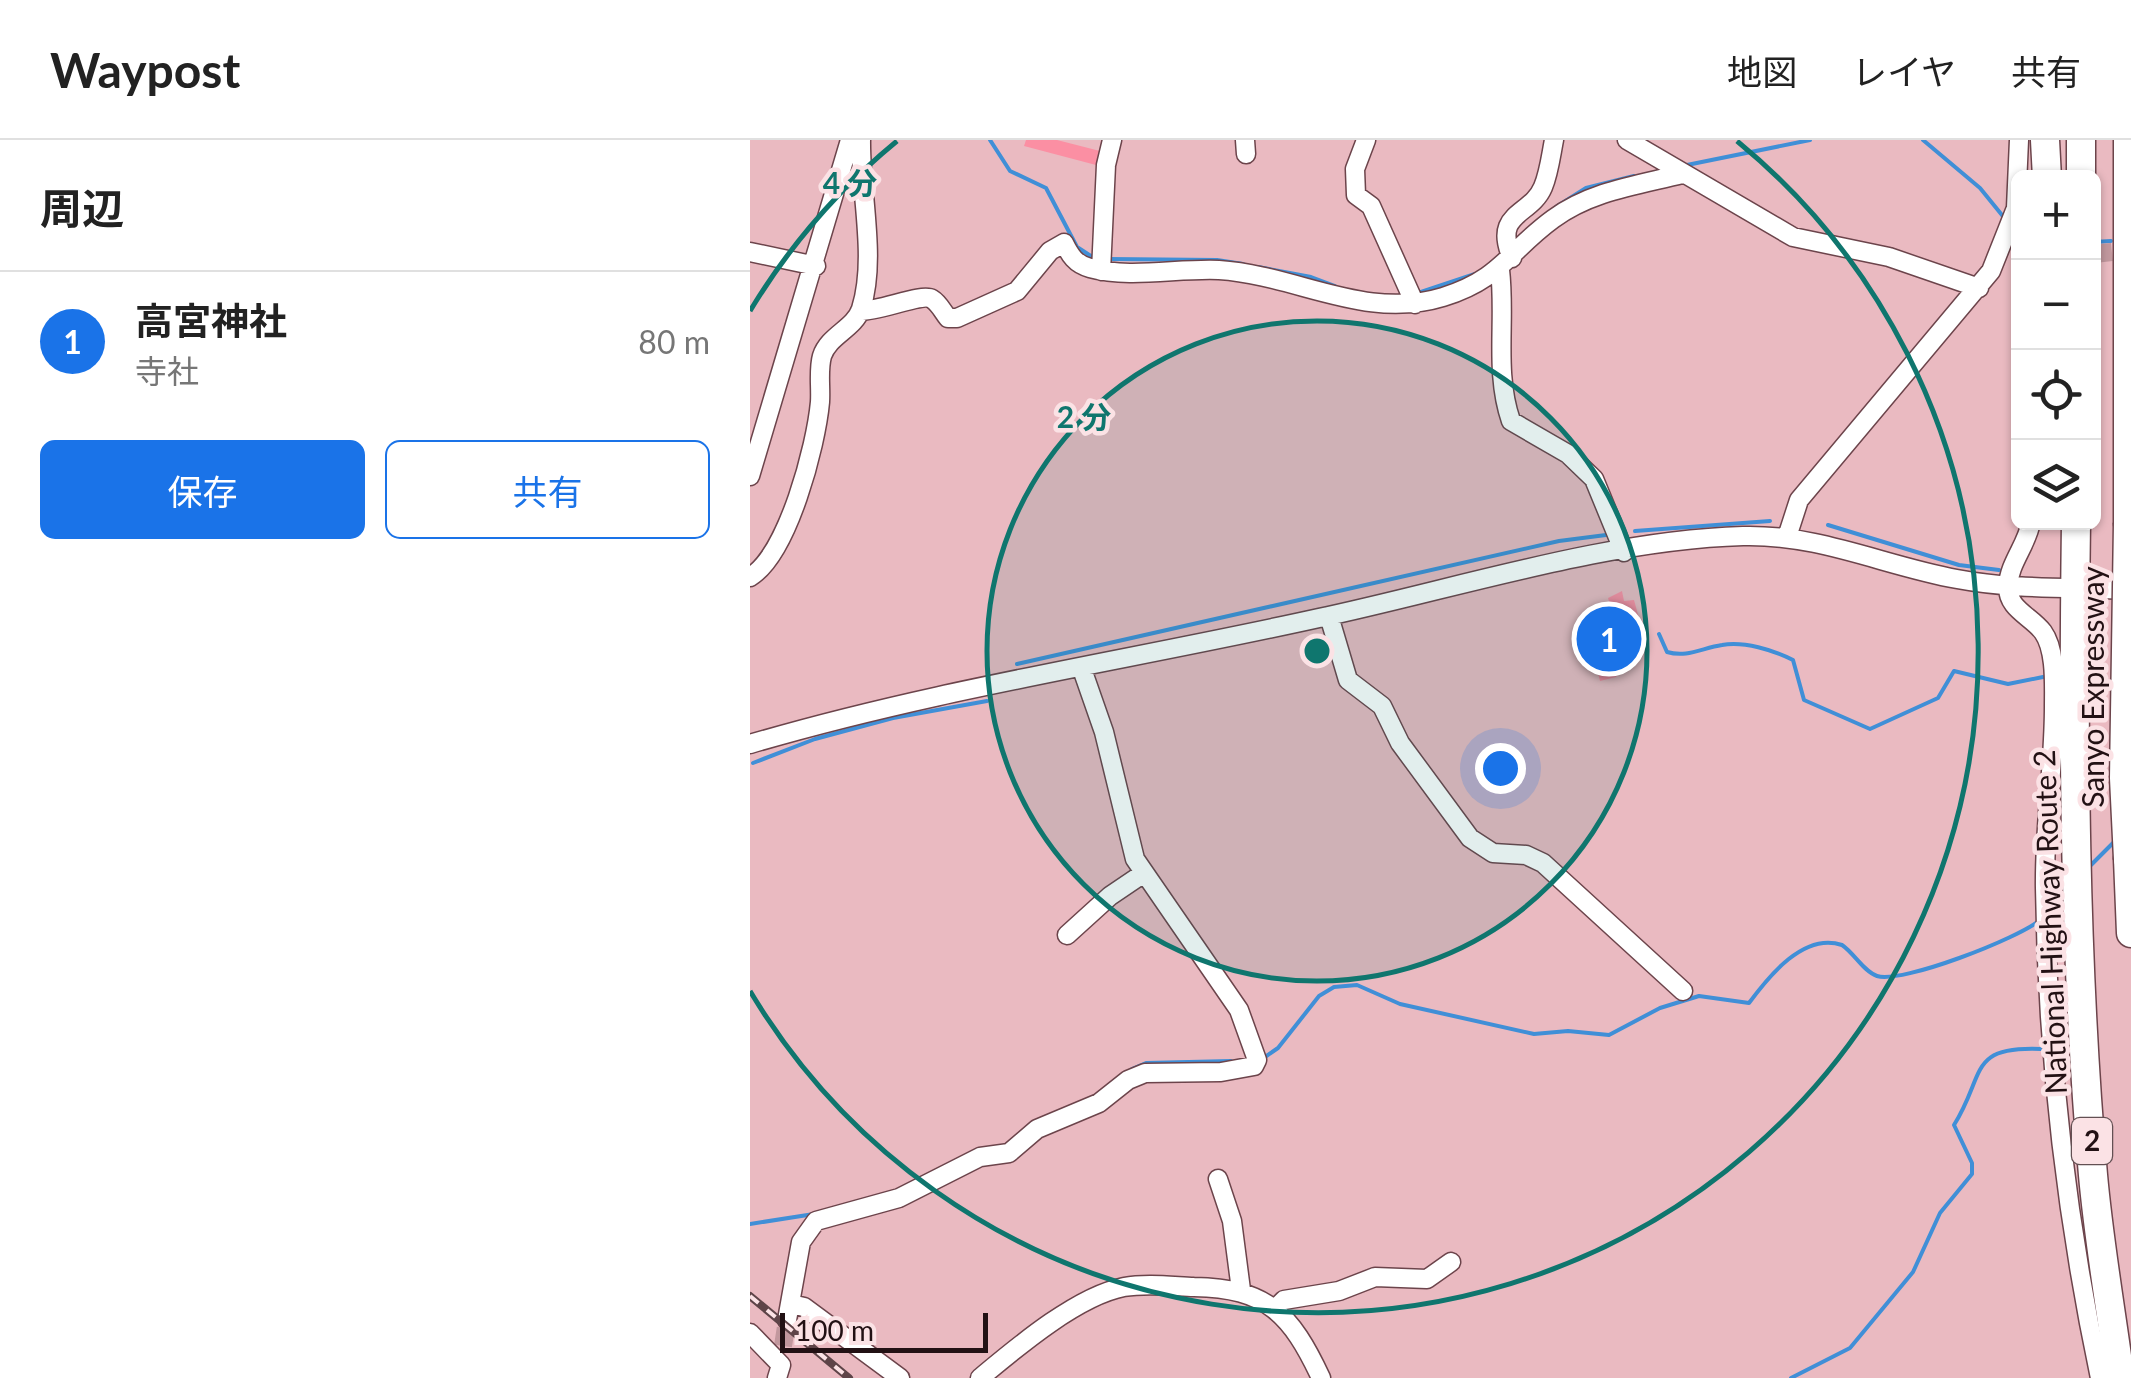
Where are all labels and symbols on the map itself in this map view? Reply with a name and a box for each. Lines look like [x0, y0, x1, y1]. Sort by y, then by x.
text: 4 分 [823, 164, 877, 200]
text: 2 分 [1057, 398, 1111, 434]
street label: Sanyo Expressway [2074, 566, 2110, 808]
pin: 1 [1576, 602, 1642, 676]
centre of rings [1299, 633, 1335, 669]
your location [1475, 743, 1526, 794]
street label: National Highway Route 2 [2025, 749, 2073, 1095]
road number: 2 [2072, 1118, 2112, 1164]
scale bar [780, 1308, 988, 1352]

